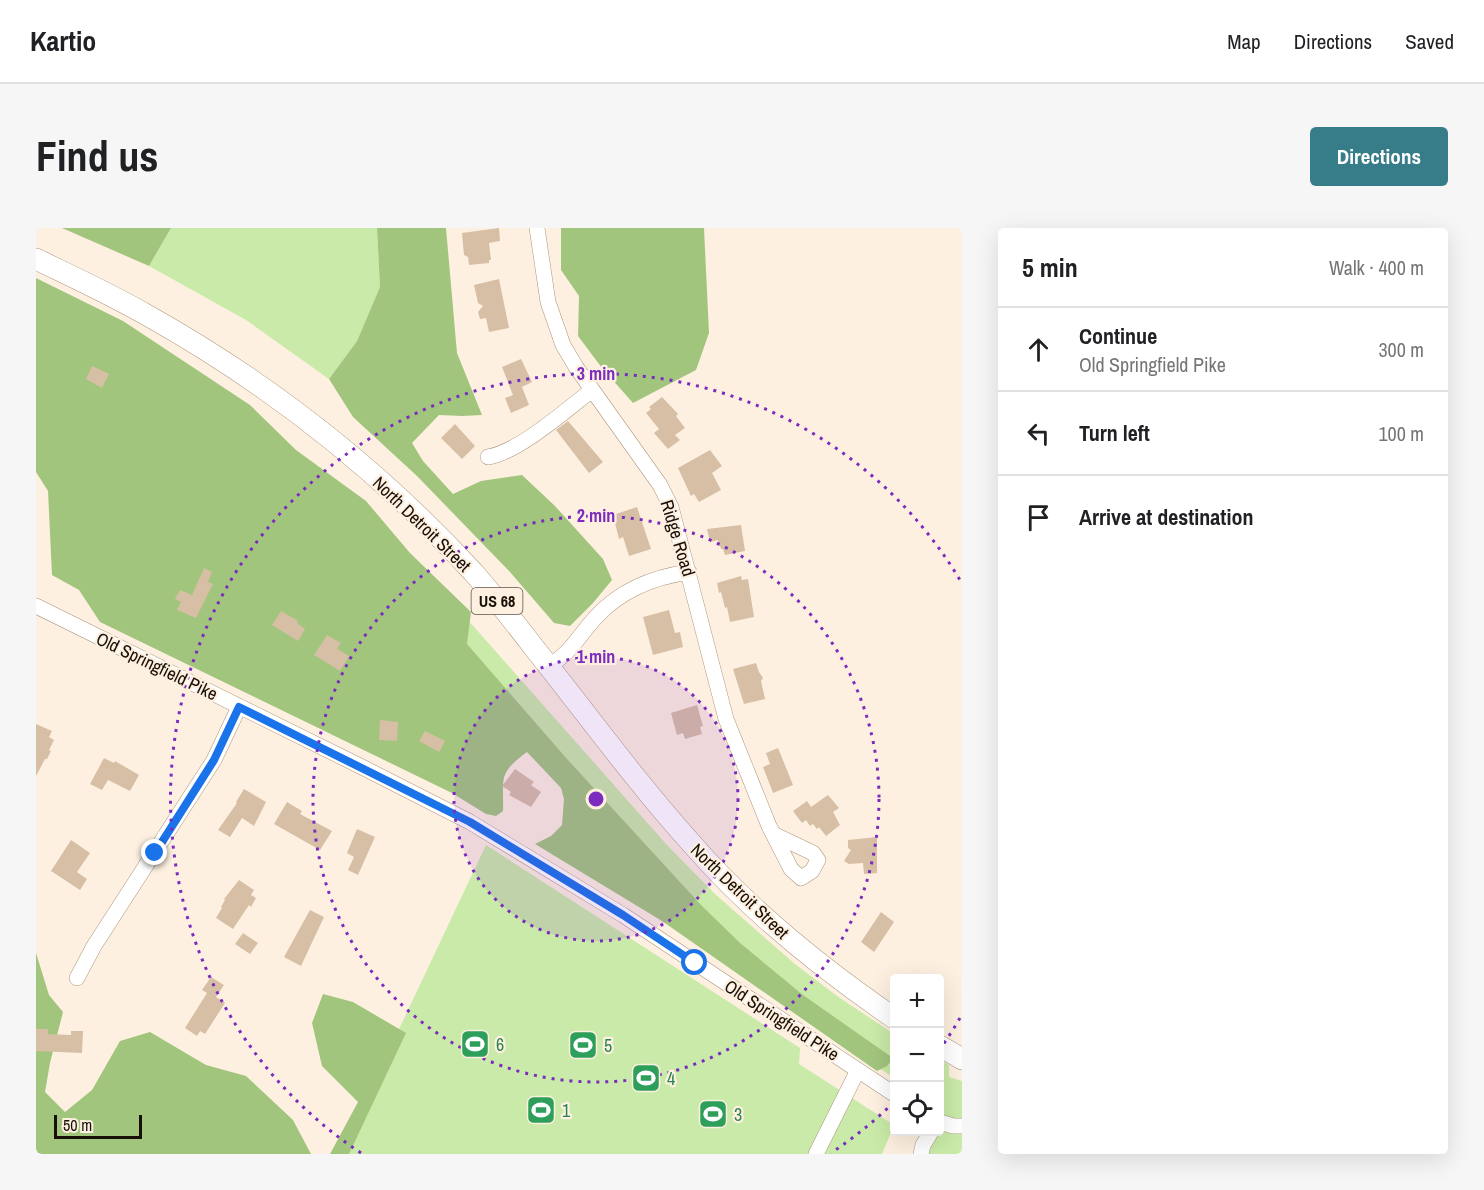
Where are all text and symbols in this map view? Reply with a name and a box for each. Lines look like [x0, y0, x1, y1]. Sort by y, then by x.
text: Kartio [30, 22, 96, 60]
text: Map [1227, 27, 1261, 56]
text: Directions [1294, 27, 1372, 56]
text: Saved [1405, 27, 1454, 56]
button: Directions [1310, 127, 1448, 186]
text: Find us [36, 128, 158, 184]
text: 5 min [1022, 250, 1078, 285]
text: Walk · 400 m [1329, 254, 1424, 281]
text: Continue [1079, 321, 1157, 351]
icon: ahead [1022, 333, 1055, 366]
text: 300 m [1378, 336, 1424, 363]
text: Old Springfield Pike [1079, 351, 1226, 378]
text: 3 min [577, 361, 615, 386]
icon: left [1022, 417, 1055, 450]
text: Turn left [1079, 418, 1150, 448]
text: 100 m [1378, 420, 1424, 447]
street label: North Detroit Street [367, 471, 477, 577]
street label: Ridge Road [655, 497, 701, 579]
icon: arrive [1022, 501, 1055, 534]
text: Arrive at destination [1079, 502, 1253, 532]
text: 2 min [577, 503, 615, 528]
road number: US 68 [472, 588, 522, 614]
street label: Old Springfield Pike [92, 626, 222, 706]
text: 1 min [577, 644, 615, 669]
centre of rings [586, 789, 606, 809]
street label: North Detroit Street [685, 838, 795, 944]
route end [141, 839, 167, 865]
route start [681, 949, 707, 975]
street label: Old Springfield Pike [720, 974, 844, 1066]
map controls [890, 974, 944, 1136]
button: + [890, 974, 944, 1028]
sports icon: 6 [459, 1028, 491, 1060]
button: − [890, 1028, 944, 1082]
sports icon: 5 [567, 1029, 599, 1061]
place label: 6 [496, 1032, 504, 1057]
place label: 5 [604, 1033, 612, 1058]
sports icon: 4 [630, 1062, 662, 1094]
place label: 4 [667, 1066, 675, 1091]
button: locate [890, 1082, 944, 1136]
sports icon: 1 [525, 1094, 557, 1126]
place label: 1 [562, 1098, 571, 1123]
sports icon: 3 [697, 1098, 729, 1130]
place label: 3 [734, 1102, 742, 1127]
scale bar [54, 1112, 142, 1140]
text: 50 m [63, 1114, 92, 1136]

